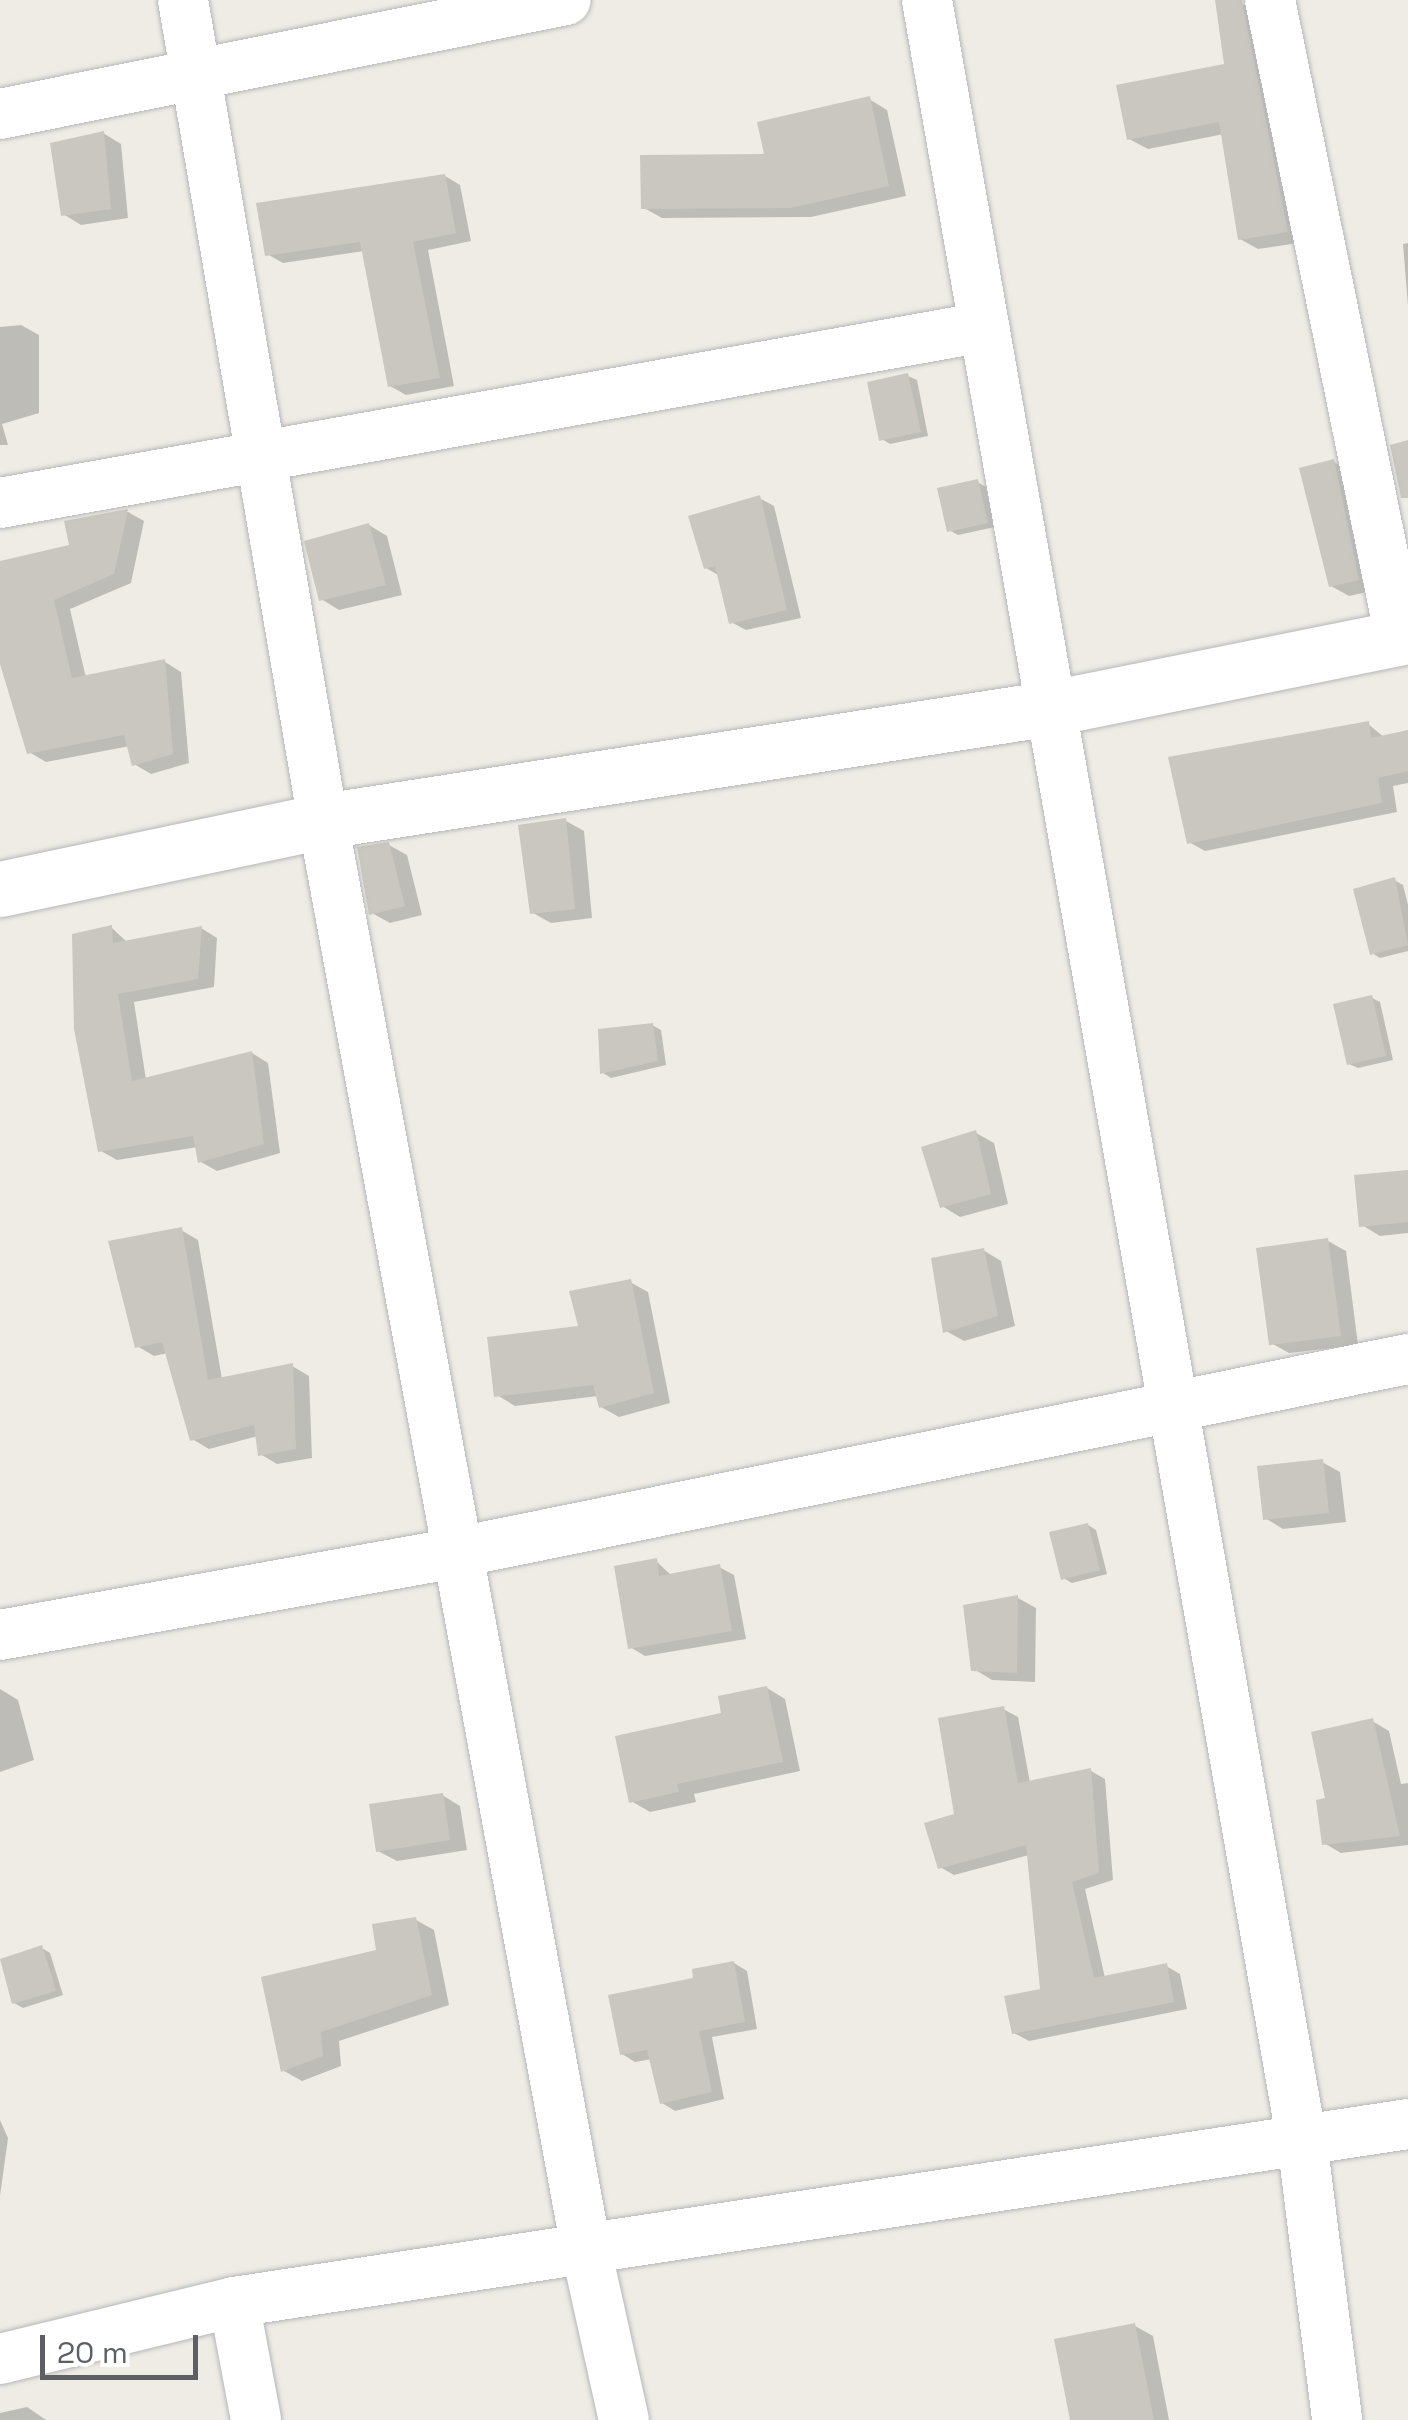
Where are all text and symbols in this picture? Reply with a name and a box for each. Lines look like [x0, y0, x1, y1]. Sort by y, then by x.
scale bar [45, 2315, 202, 2377]
text: 20 m [57, 2333, 128, 2372]

